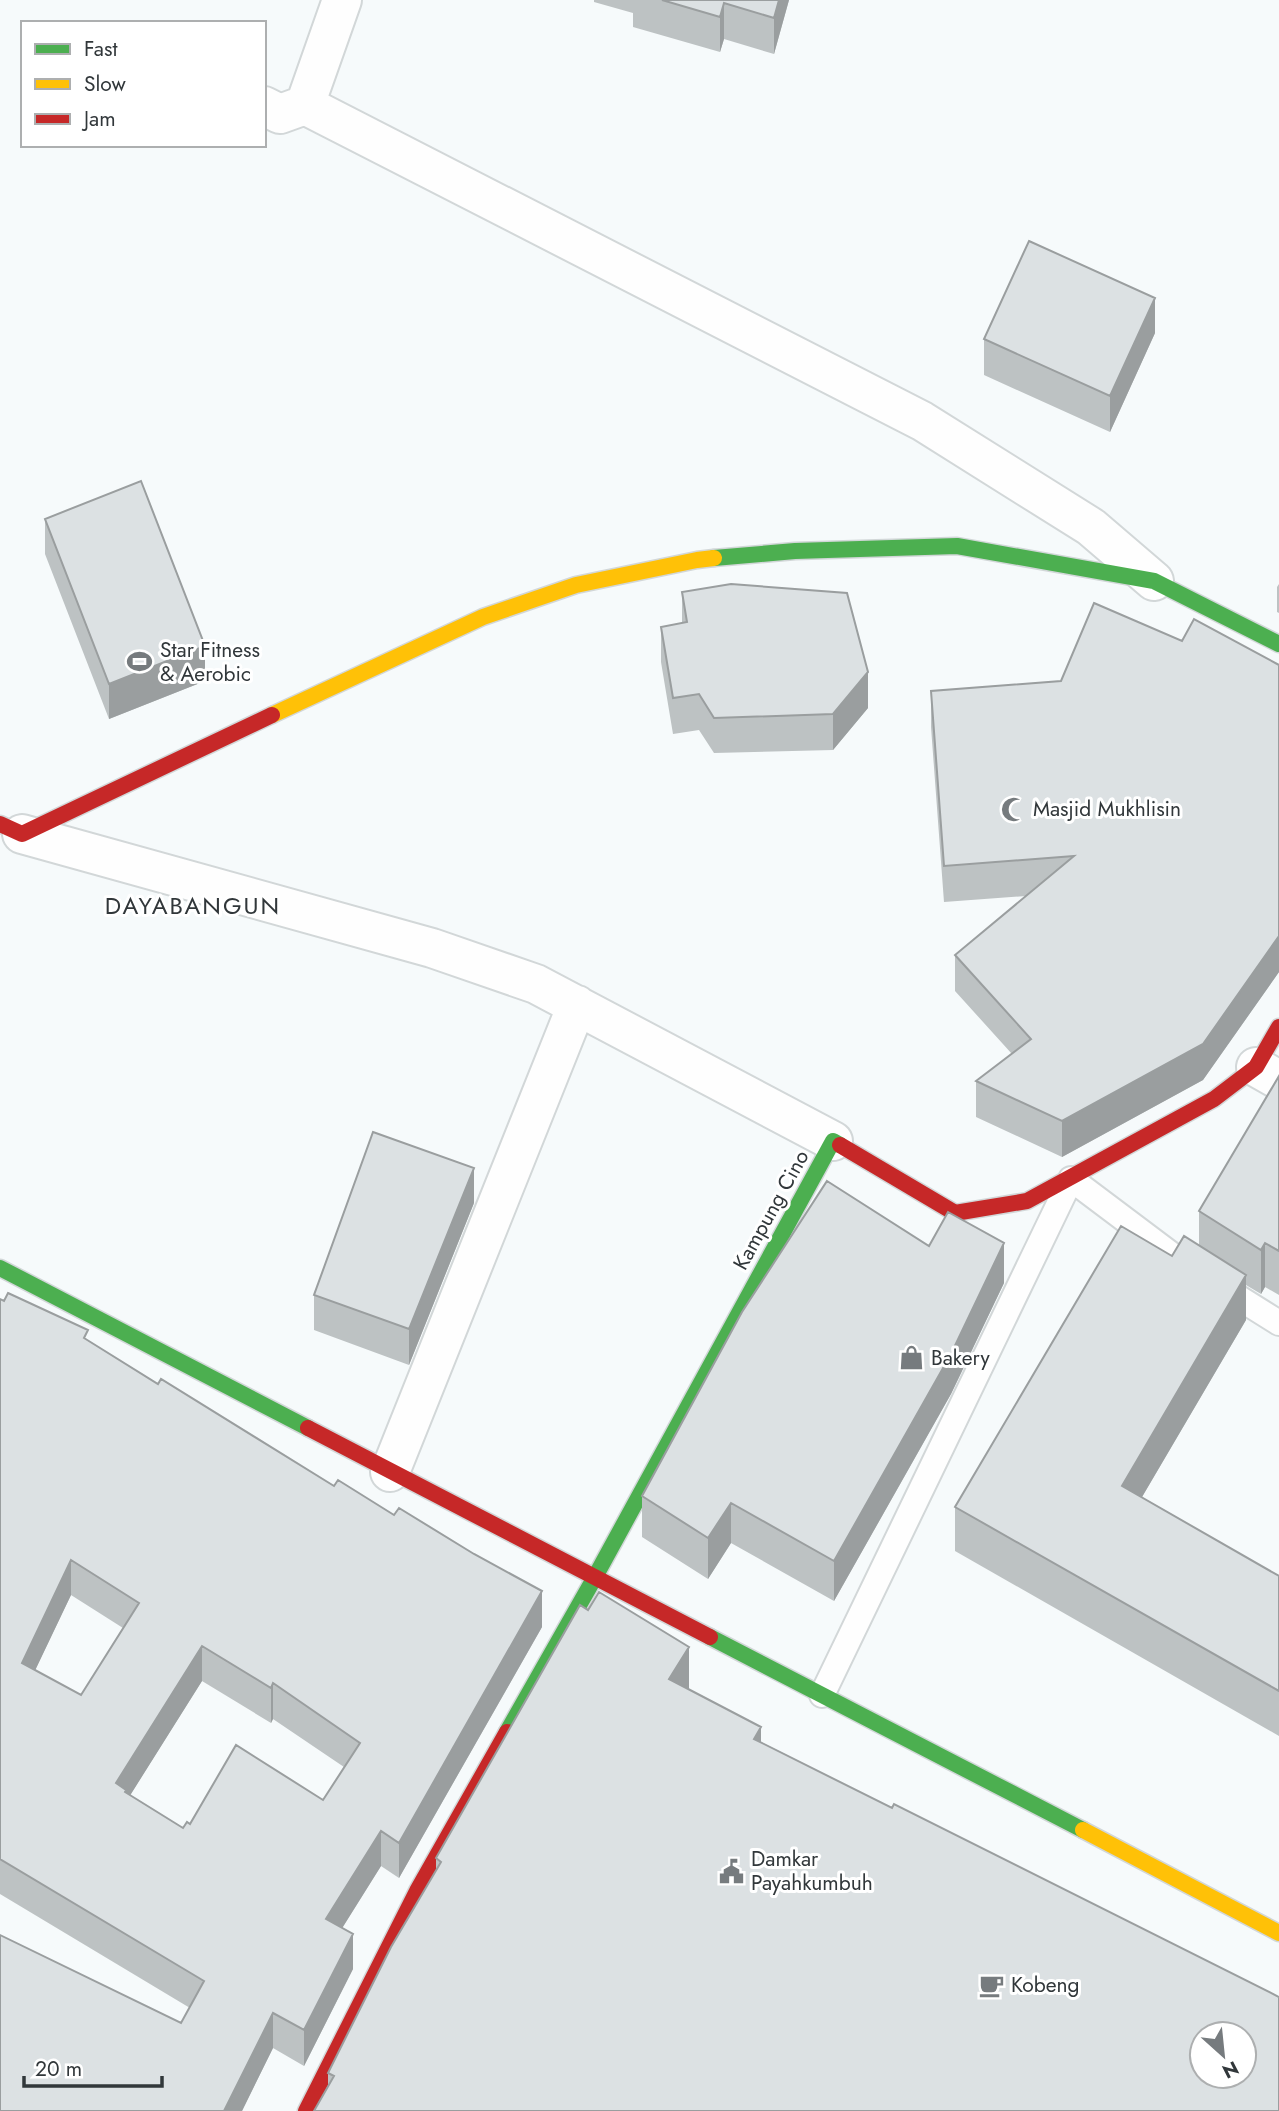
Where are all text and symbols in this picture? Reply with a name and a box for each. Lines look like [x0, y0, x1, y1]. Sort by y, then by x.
legend [21, 21, 266, 147]
text: Fast [84, 34, 117, 64]
text: Slow [84, 69, 126, 99]
text: Jam [81, 104, 116, 134]
place label: Star Fitness & Aerobic [160, 635, 260, 689]
sports icon: Star Fitness & Aerobic [126, 648, 154, 676]
place label: Masjid Mukhlisin [1033, 794, 1181, 824]
mosque icon: Masjid Mukhlisin [999, 795, 1027, 823]
district label: DAYABANGUN [105, 888, 281, 923]
street label: Kampung Cino [726, 1145, 816, 1275]
place label: Bakery [931, 1343, 990, 1373]
shop icon: Bakery [897, 1344, 925, 1372]
place label: Damkar Payahkumbuh [751, 1844, 873, 1898]
public building icon: Damkar Payahkumbuh [717, 1857, 745, 1885]
place label: Kobeng [1011, 1970, 1079, 2000]
cafe icon: Kobeng [977, 1971, 1005, 1999]
north arrow [1188, 2020, 1258, 2090]
scale bar [24, 2044, 163, 2088]
text: 20 m [35, 2054, 82, 2084]
text: N [1218, 2054, 1243, 2085]

